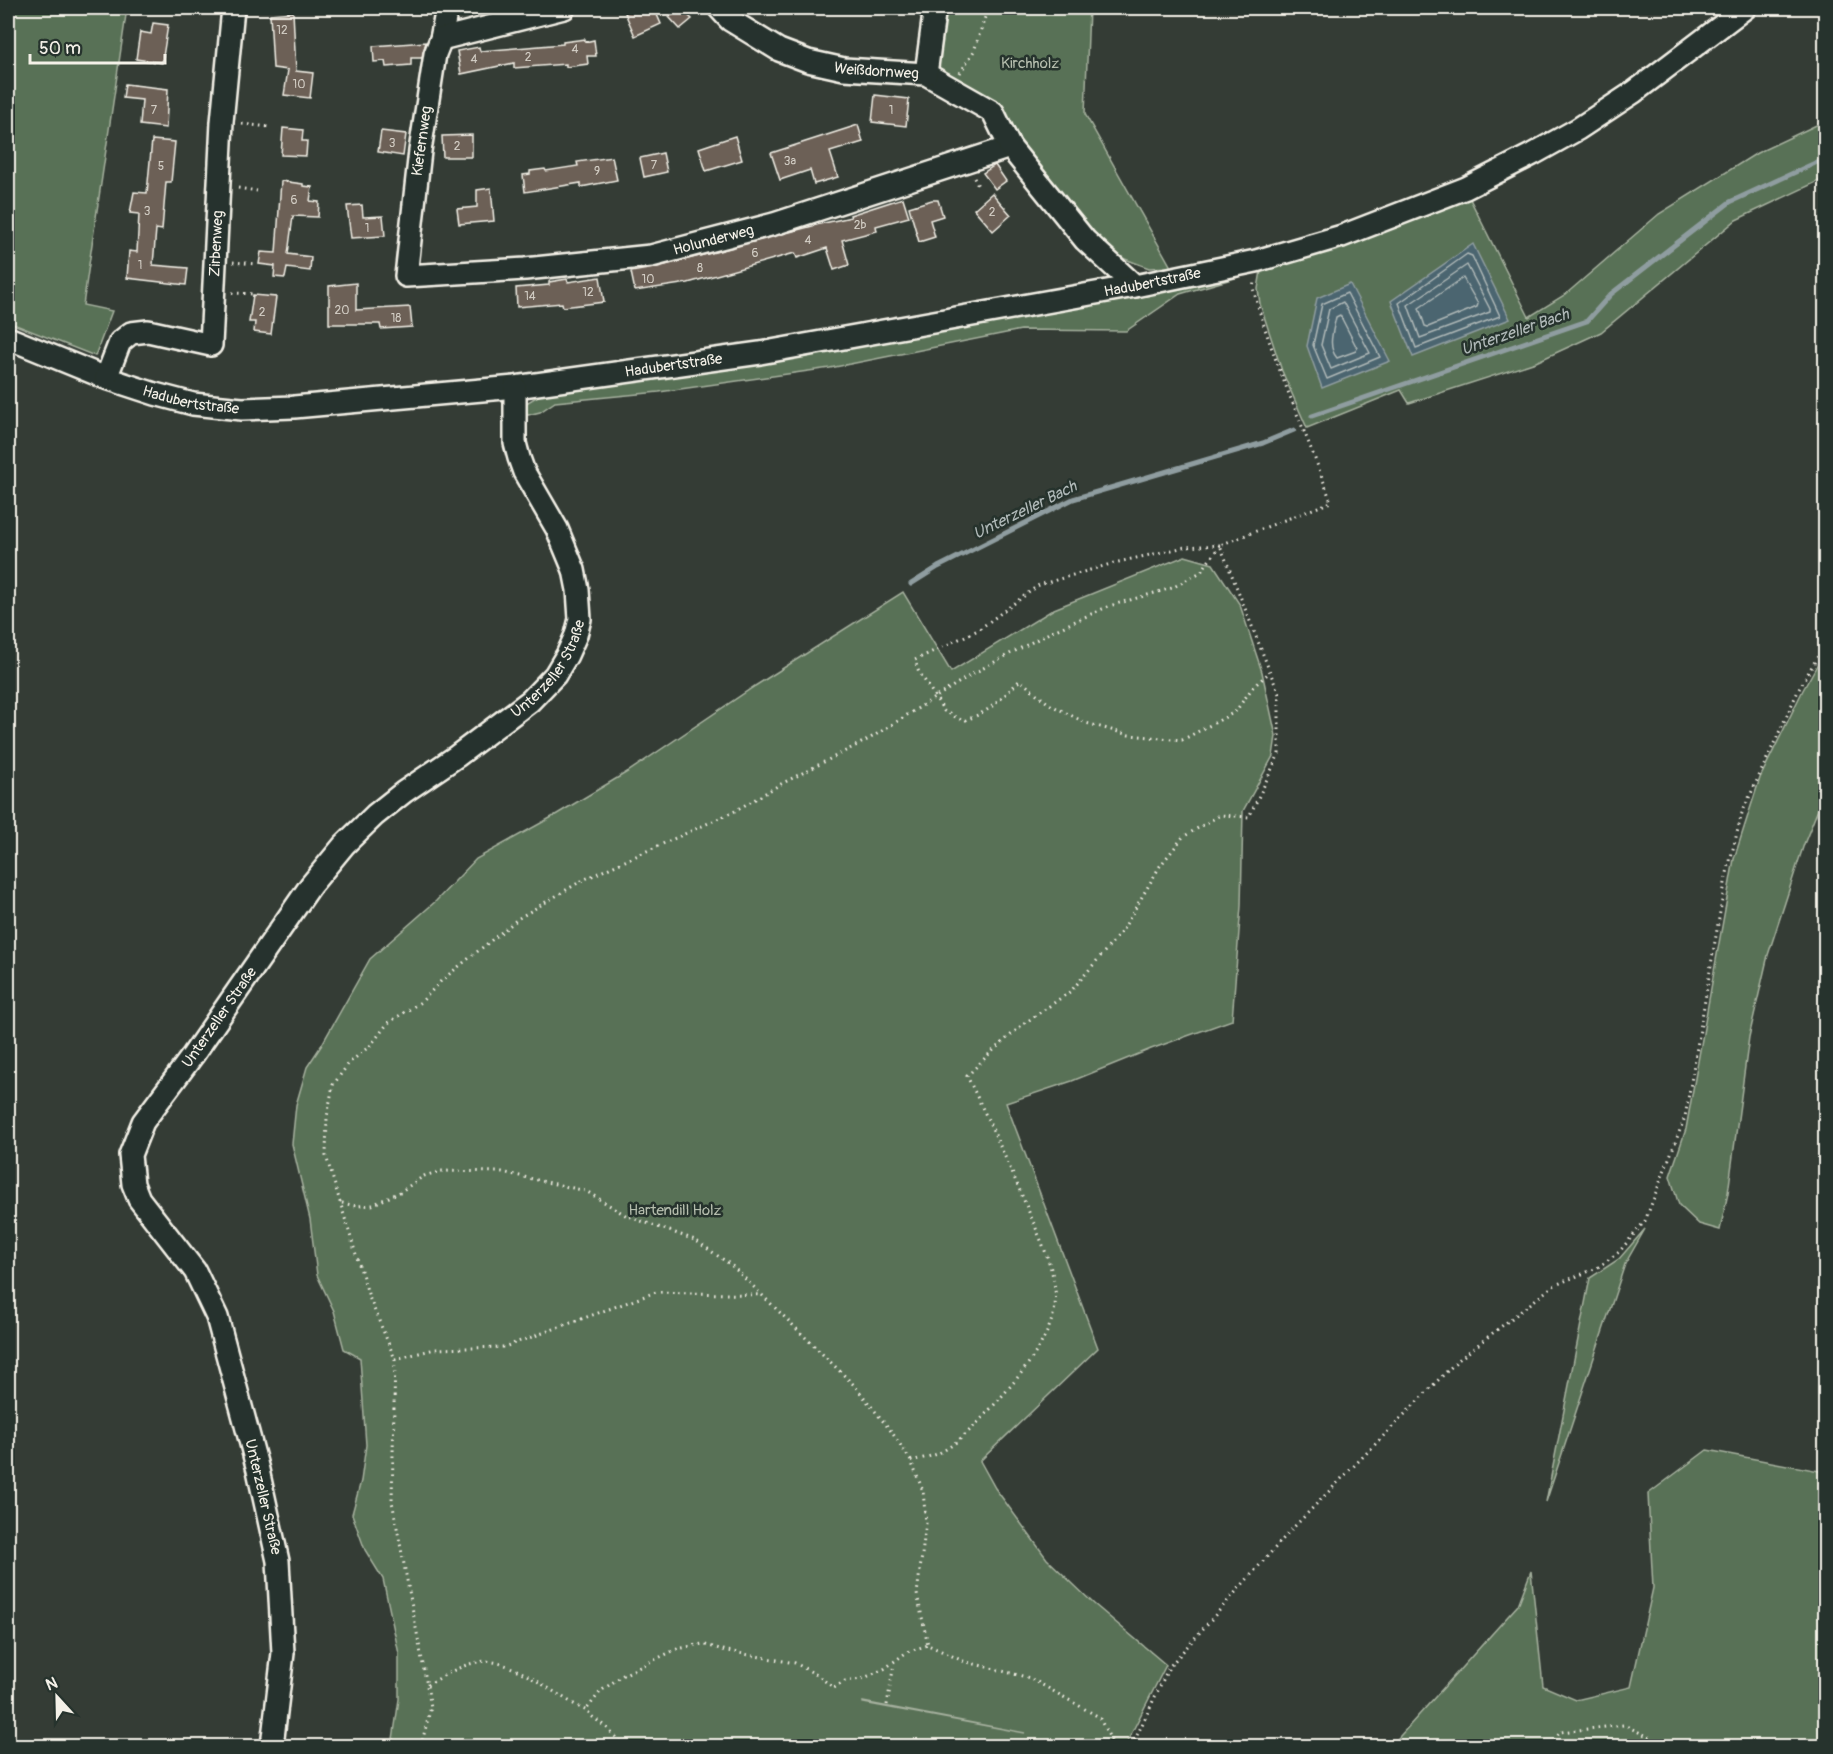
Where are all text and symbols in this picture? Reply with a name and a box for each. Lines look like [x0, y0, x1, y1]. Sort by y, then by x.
house number: 12 [276, 23, 288, 38]
scale bar [30, 27, 165, 65]
text: 50 m [39, 37, 81, 60]
house number: 4 [572, 42, 579, 57]
house number: 2 [525, 50, 532, 65]
house number: 4 [471, 52, 478, 67]
park label: Kirchholz [1001, 54, 1059, 73]
street label: Weißdornweg [832, 58, 919, 83]
house number: 10 [293, 77, 305, 92]
house number: 7 [151, 103, 158, 118]
house number: 1 [889, 103, 893, 118]
street label: Kiefernweg [408, 105, 436, 177]
house number: 3 [389, 136, 396, 151]
house number: 2 [454, 139, 461, 154]
house number: 3a [784, 154, 797, 169]
house number: 7 [651, 158, 658, 173]
house number: 5 [158, 159, 164, 174]
house number: 9 [594, 164, 600, 179]
house number: 6 [291, 193, 298, 208]
house number: 3 [144, 204, 151, 219]
house number: 2 [989, 205, 996, 220]
street label: Zirbenweg [205, 210, 227, 277]
house number: 2b [854, 218, 866, 233]
street label: Holunderweg [671, 220, 756, 259]
house number: 1 [365, 221, 369, 236]
house number: 4 [805, 233, 812, 248]
house number: 6 [752, 246, 759, 261]
house number: 1 [138, 258, 142, 273]
house number: 8 [697, 261, 703, 276]
street label: Hadubertstraße [1103, 263, 1203, 301]
house number: 10 [642, 272, 654, 287]
house number: 12 [582, 285, 594, 300]
house number: 14 [524, 289, 536, 304]
house number: 20 [335, 303, 349, 318]
water label: Unterzeller Bach [1459, 304, 1573, 360]
house number: 2 [259, 305, 266, 320]
house number: 18 [391, 311, 401, 326]
street label: Hadubertstraße [624, 349, 724, 381]
street label: Hadubertstraße [140, 381, 241, 418]
water label: Unterzeller Bach [970, 476, 1081, 544]
street label: Unterzeller Straße [507, 617, 589, 722]
street label: Unterzeller Straße [178, 963, 261, 1071]
park label: Hartendill Holz [629, 1201, 722, 1220]
street label: Unterzeller Straße [240, 1437, 286, 1557]
north arrow [27, 1667, 87, 1727]
text: N [43, 1673, 61, 1695]

